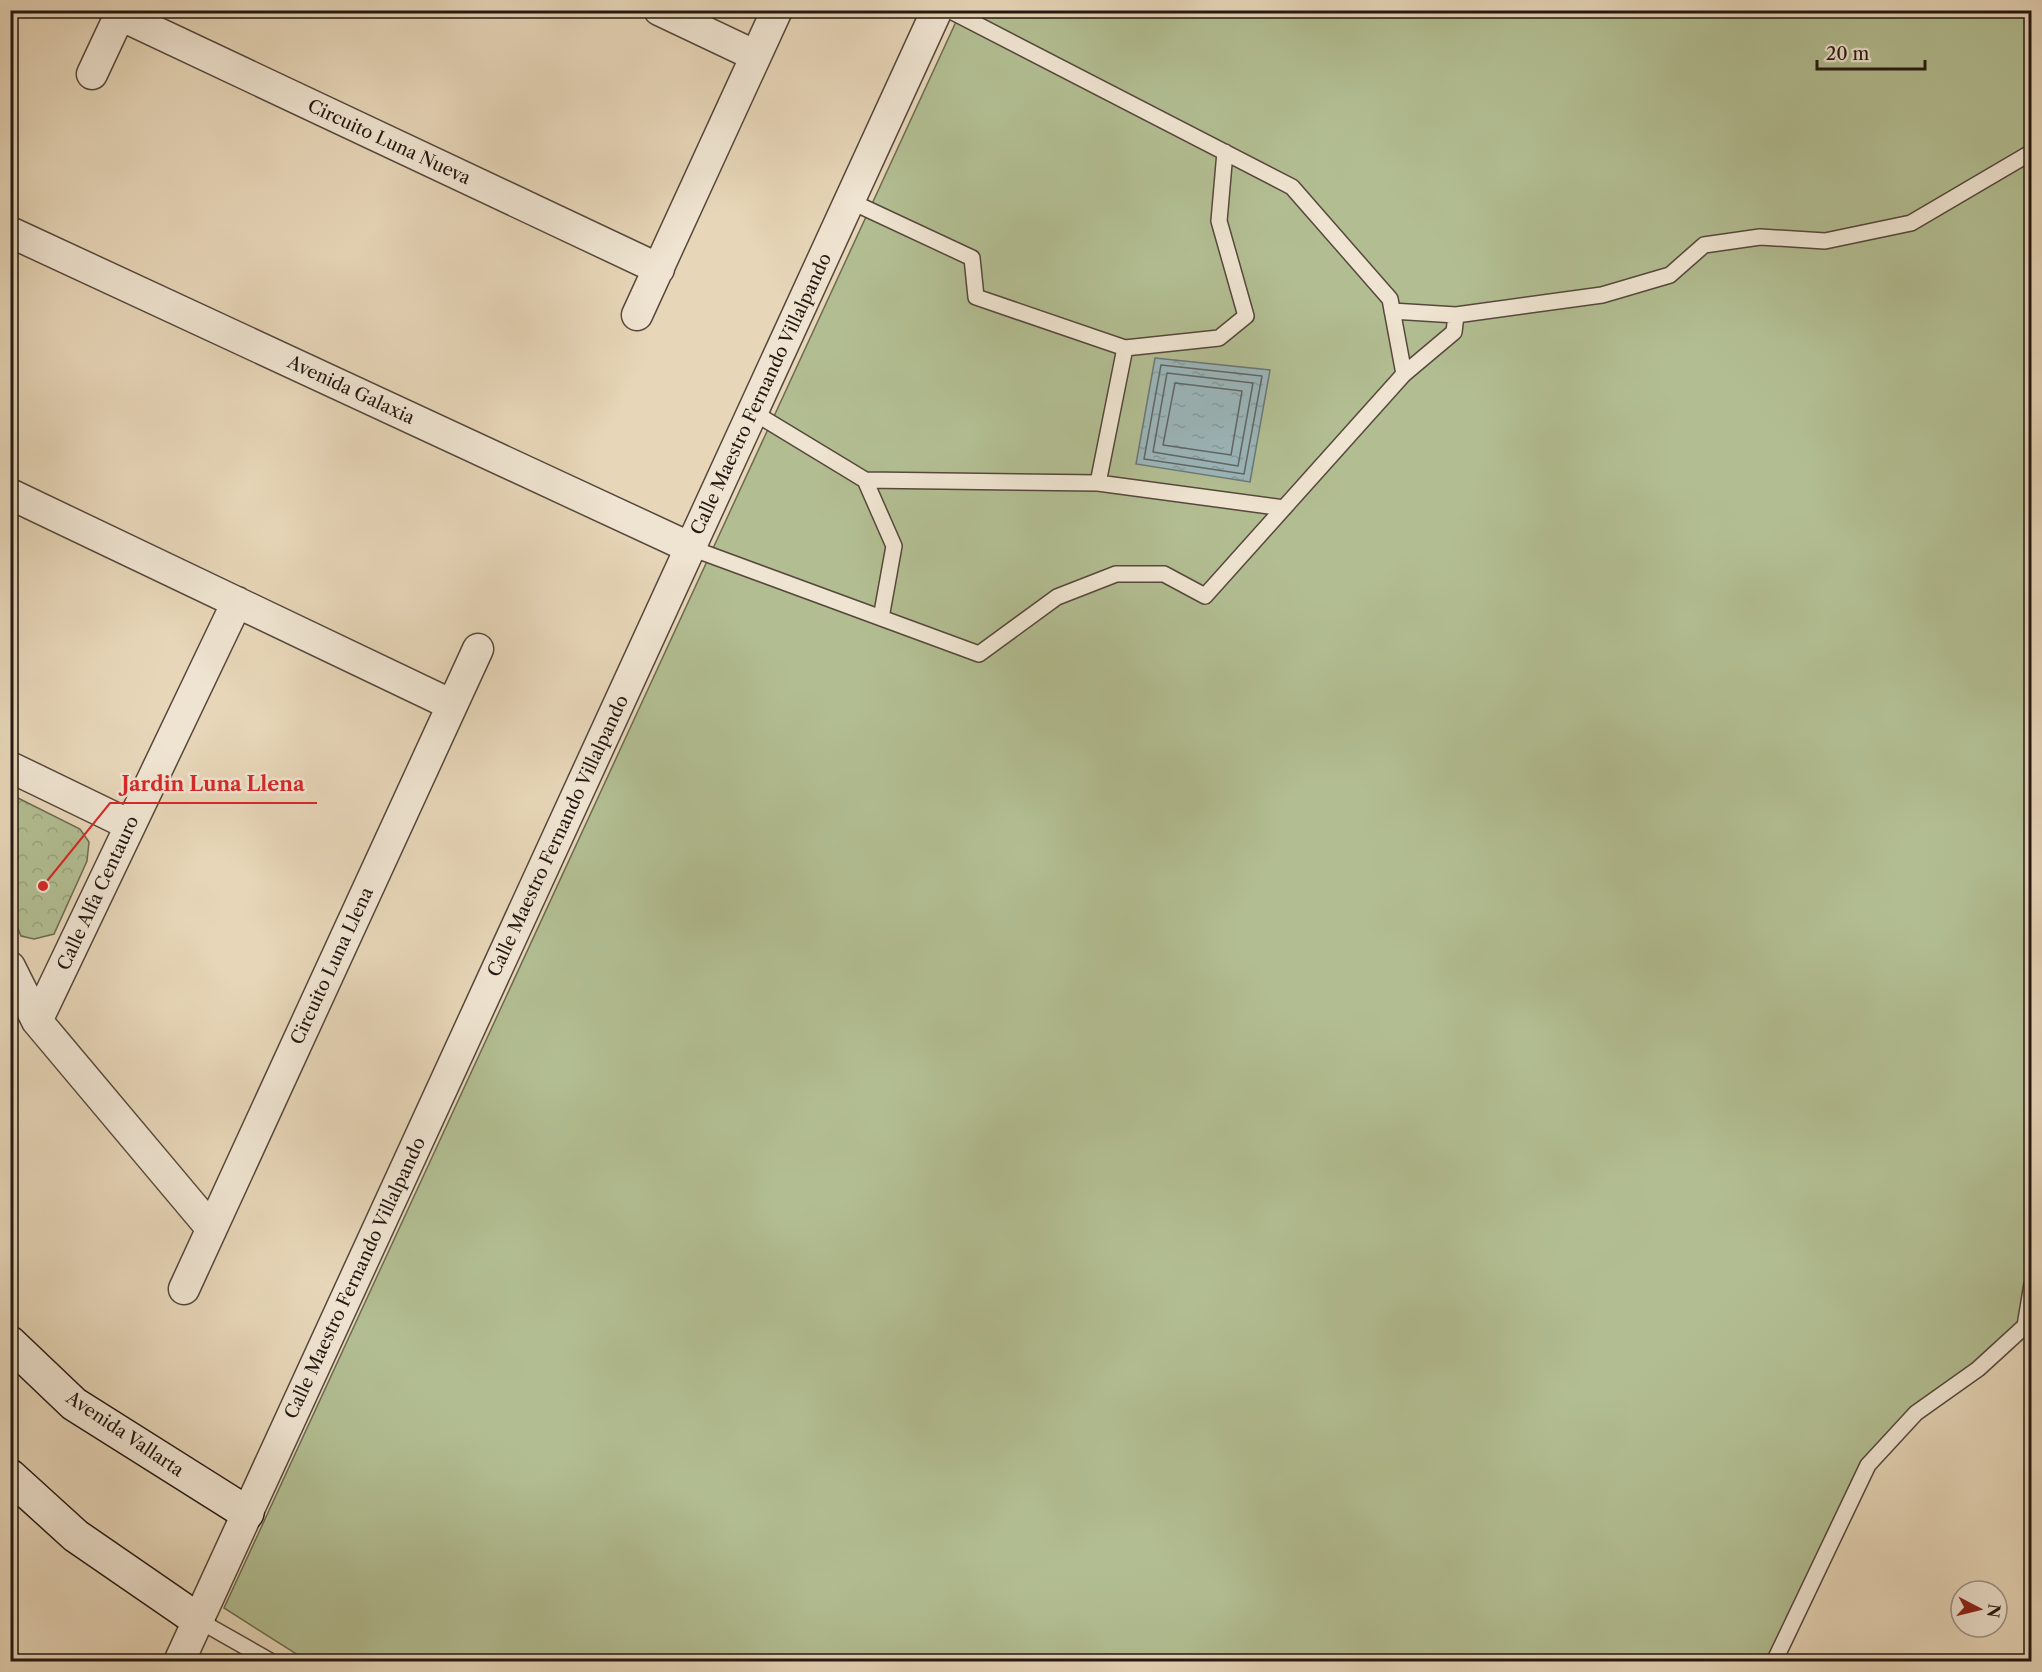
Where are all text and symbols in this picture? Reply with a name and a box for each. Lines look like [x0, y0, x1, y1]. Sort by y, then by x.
scale bar [1817, 33, 1925, 71]
text: 20 m [1826, 43, 1870, 65]
street label: Circuito Luna Nueva [304, 95, 474, 190]
street label: Calle Maestro Fernando Villalpando [686, 250, 836, 538]
street label: Avenida Galaxia [283, 351, 418, 429]
street label: Calle Maestro Fernando Villalpando [483, 692, 633, 980]
callout: Jardin Luna Llena [110, 765, 317, 803]
text: Jardin Luna Llena [117, 772, 305, 796]
street label: Calle Alfa Centauro [53, 812, 143, 974]
street label: Circuito Luna Llena [286, 883, 378, 1048]
street label: Calle Maestro Fernando Villalpando [280, 1134, 430, 1422]
street label: Avenida Vallarta [61, 1386, 188, 1482]
north arrow [1949, 1579, 2009, 1639]
text: N [1983, 1603, 2005, 1619]

